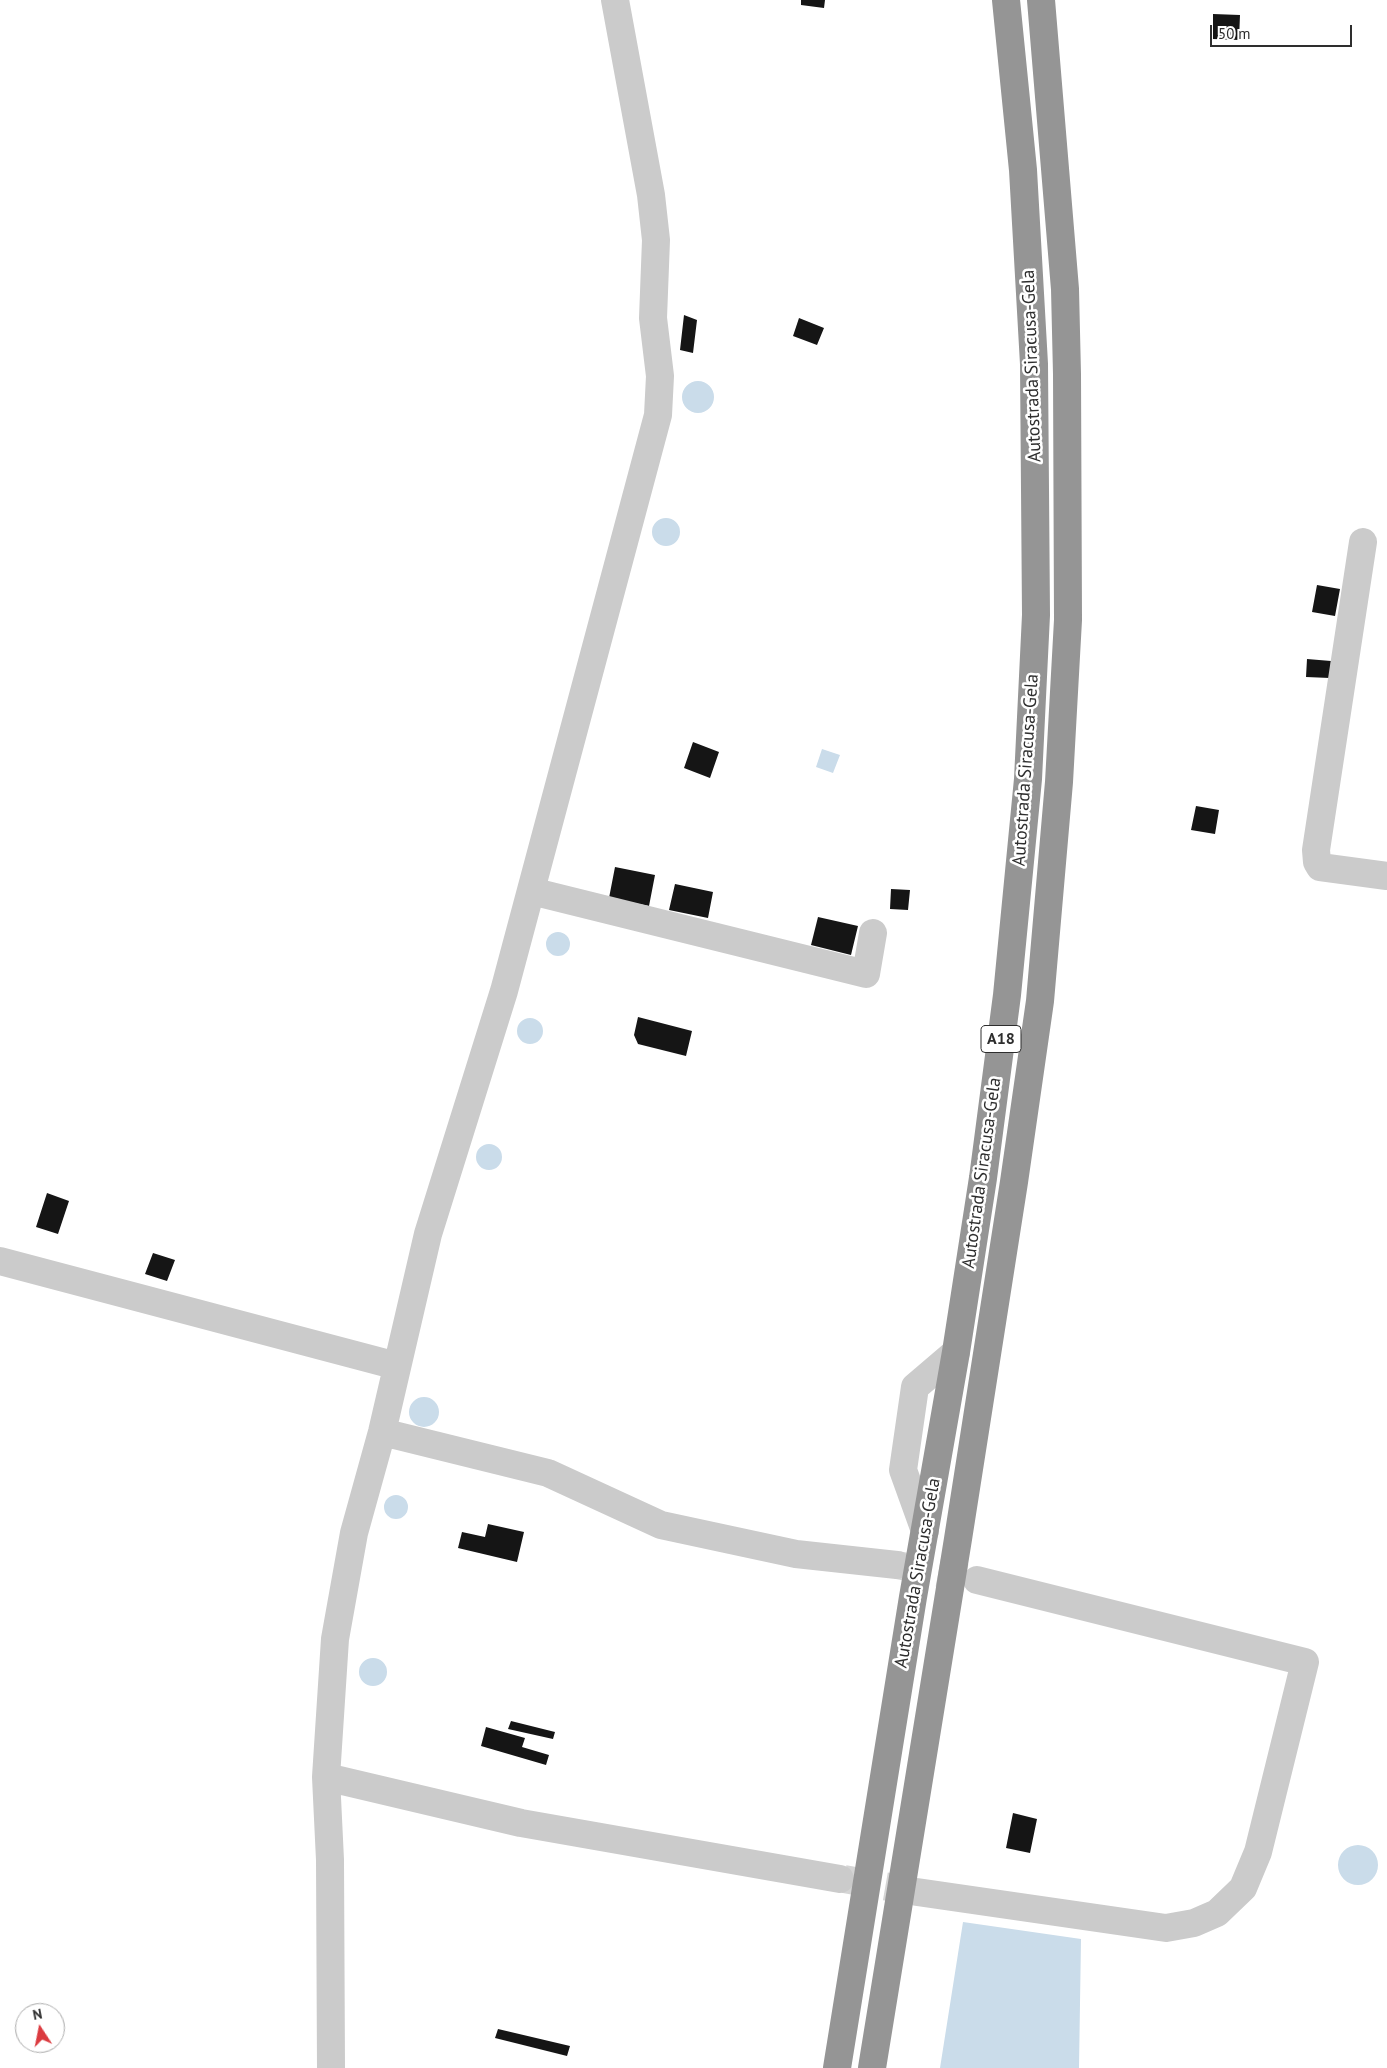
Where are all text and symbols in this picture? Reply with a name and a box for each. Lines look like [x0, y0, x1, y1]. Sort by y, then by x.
scale bar [1212, 15, 1354, 47]
text: 50 m [1218, 24, 1251, 43]
street label: Autostrada Siracusa-Gela [1018, 269, 1046, 463]
street label: Autostrada Siracusa-Gela [1009, 673, 1043, 867]
road number: A18 [981, 1026, 1021, 1052]
street label: Autostrada Siracusa-Gela [958, 1076, 1006, 1270]
street label: Autostrada Siracusa-Gela [891, 1476, 945, 1670]
north arrow [15, 2003, 65, 2053]
text: N [31, 2005, 44, 2024]

